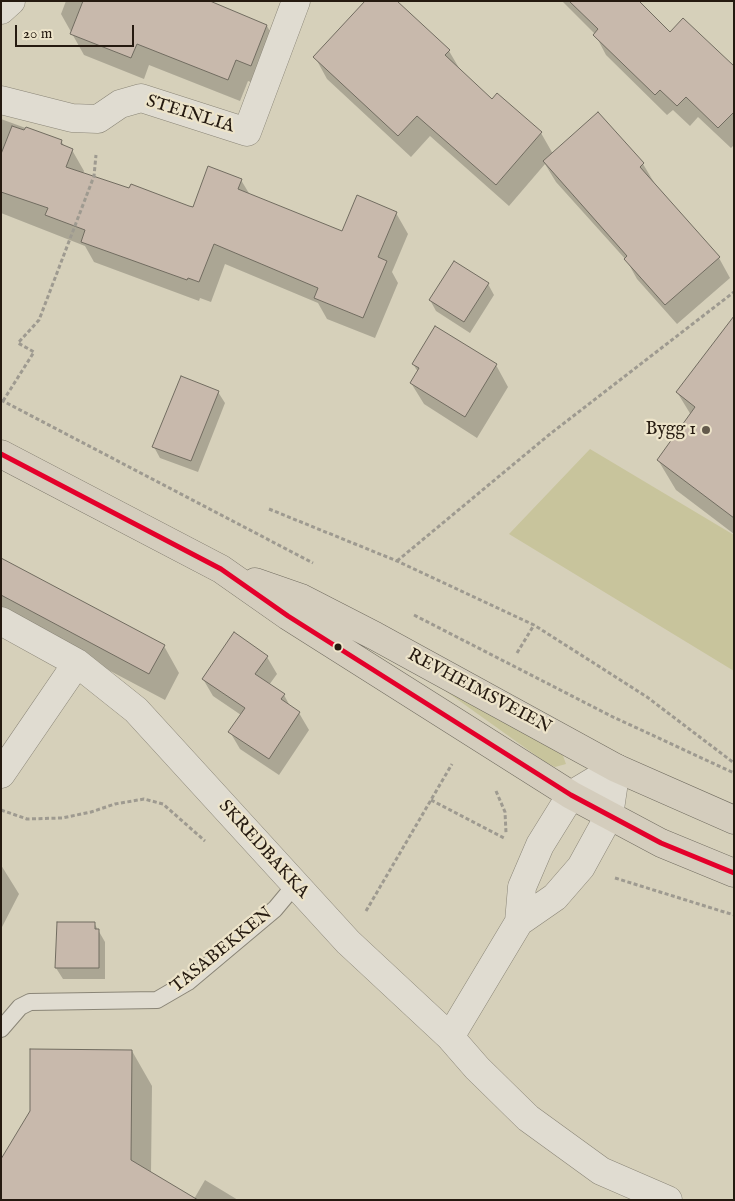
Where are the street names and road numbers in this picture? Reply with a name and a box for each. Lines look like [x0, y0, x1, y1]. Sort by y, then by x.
street label: STEINLIA [143, 91, 237, 139]
street label: REVHEIMSVEIEN [403, 645, 555, 739]
street label: SKREDBAKKA [213, 796, 313, 904]
street label: TASABEKKEN [167, 903, 277, 999]

